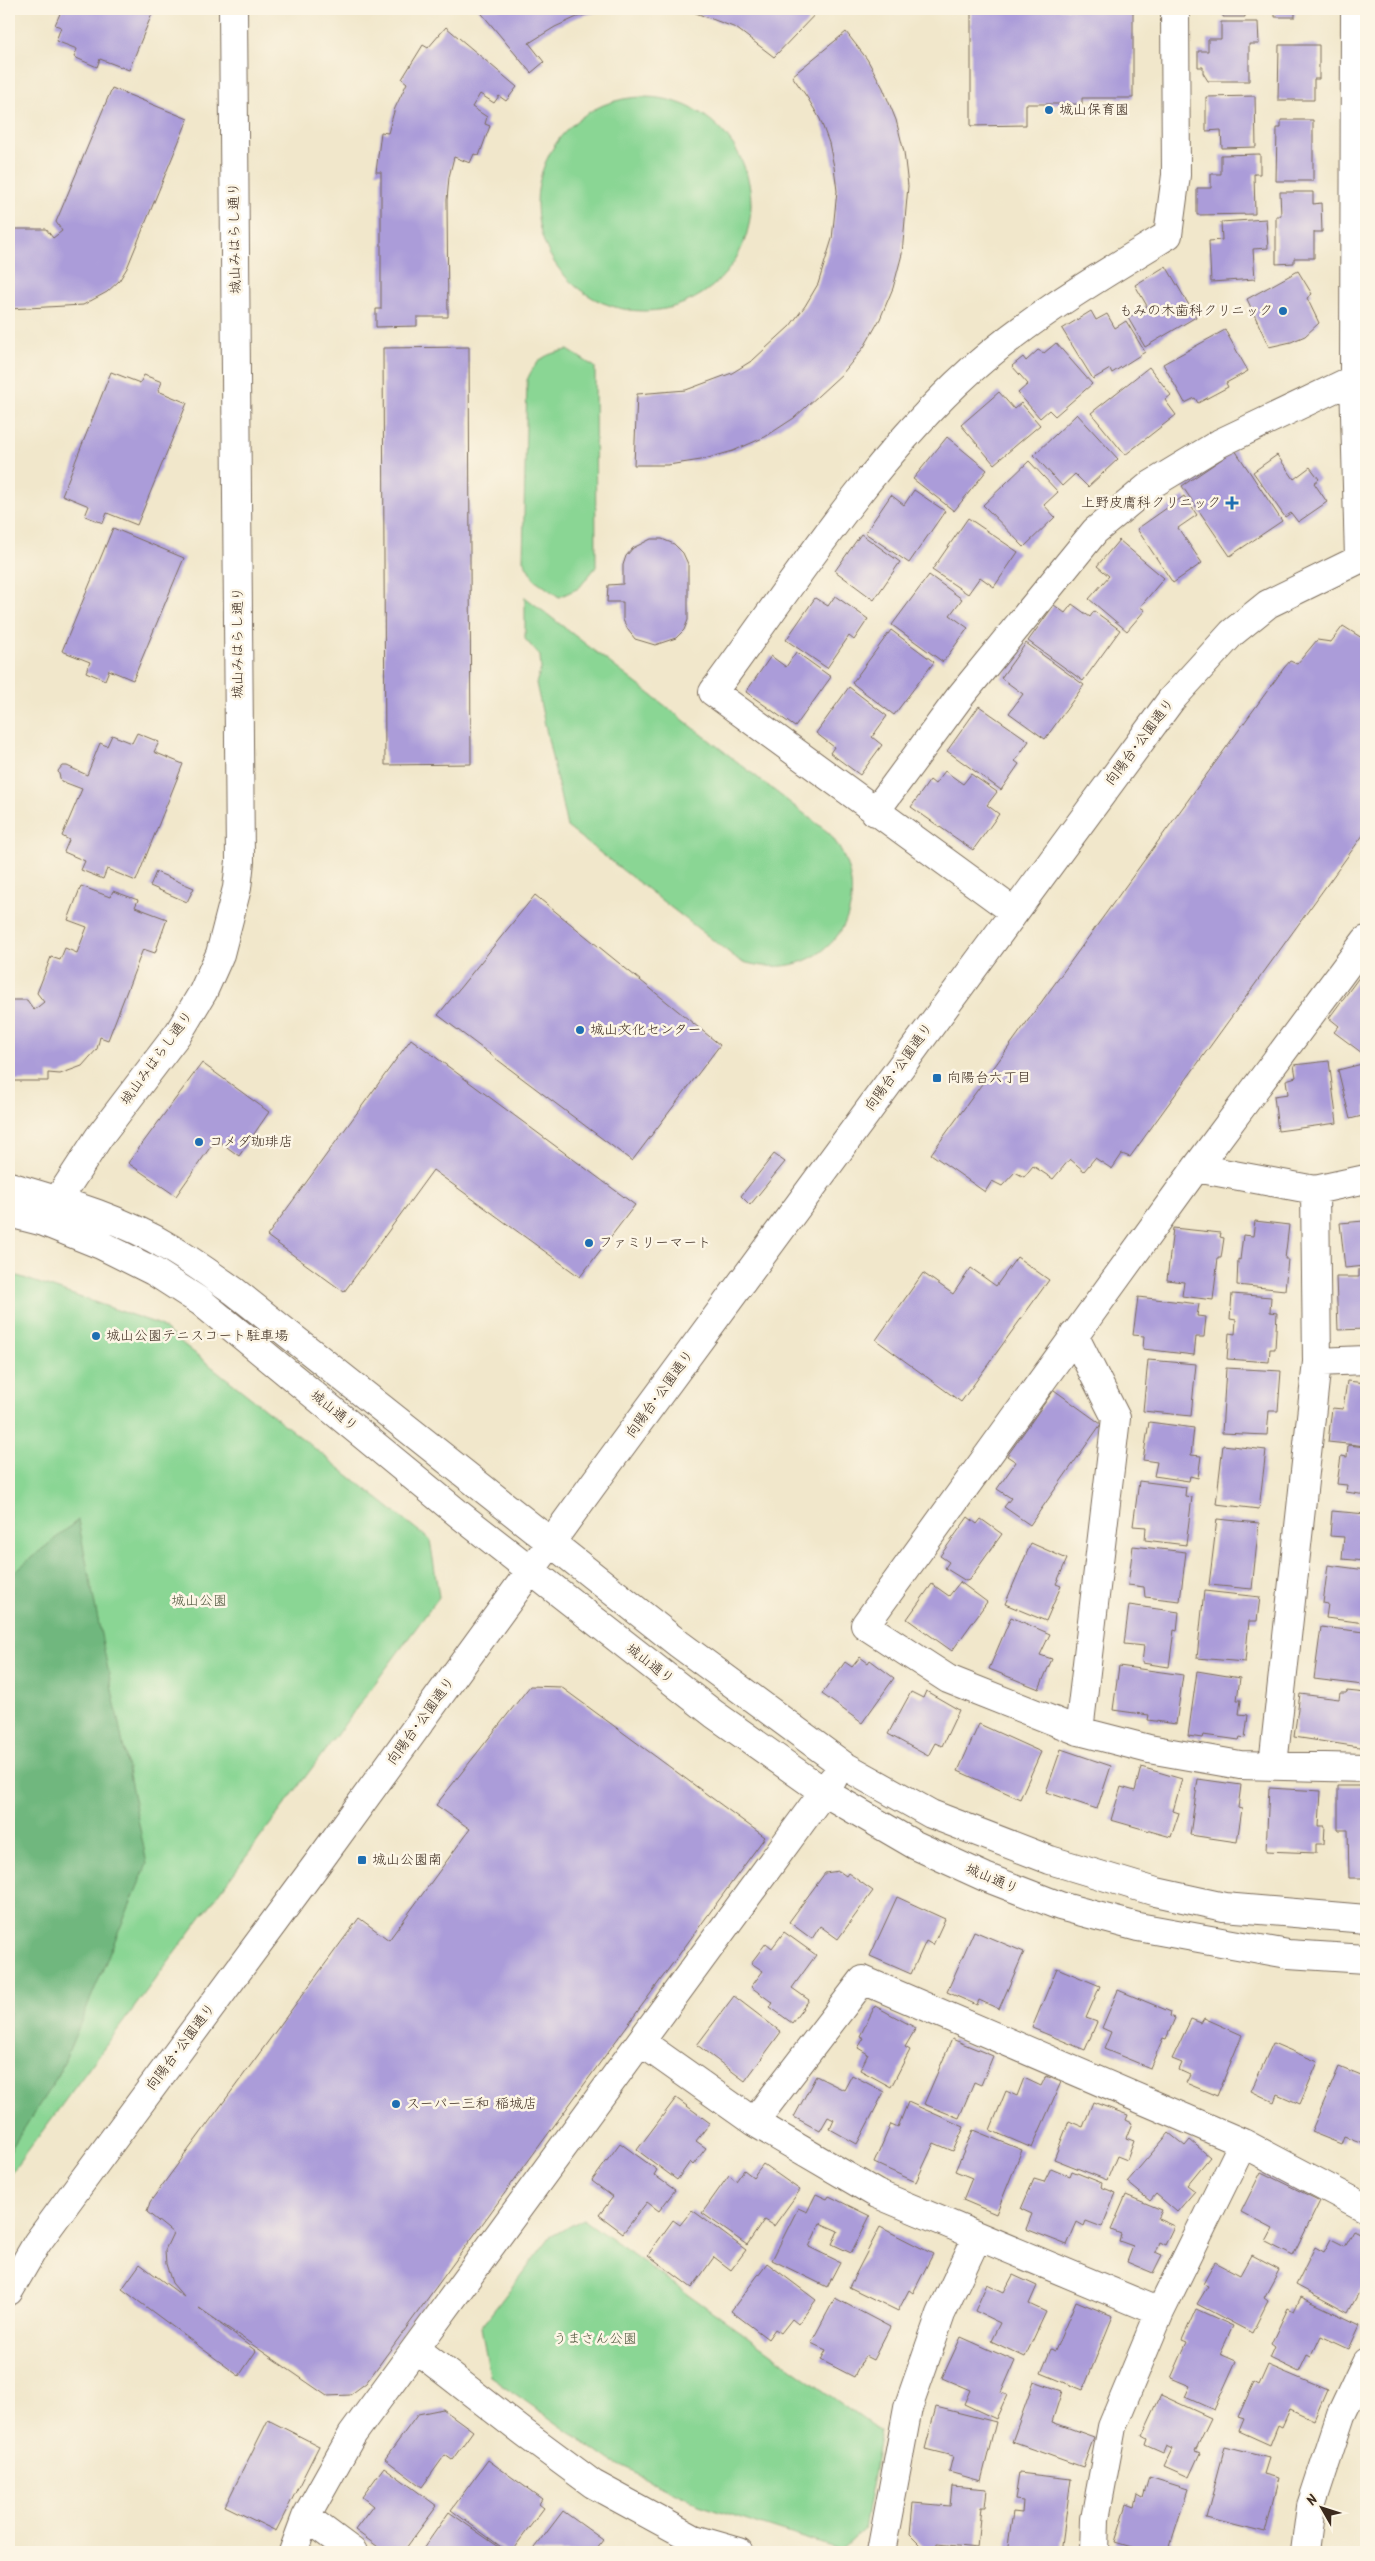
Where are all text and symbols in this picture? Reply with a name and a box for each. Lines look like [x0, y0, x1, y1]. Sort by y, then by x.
place label: 城山保育園 [1059, 99, 1129, 121]
marker: 城山保育園 [1043, 104, 1055, 116]
street label: 城山みはらし通り [223, 182, 247, 294]
place label: もみの木歯科クリニック [1119, 300, 1273, 322]
marker: もみの木歯科クリニック [1277, 305, 1289, 317]
place label: 上野皮膚科クリニック [1081, 492, 1221, 514]
marker: 上野皮膚科クリニック [1225, 496, 1239, 510]
street label: 城山みはらし通り [227, 587, 249, 699]
street label: 向陽台･公園通り [1100, 693, 1180, 791]
street label: 城山みはらし通り [115, 1006, 199, 1110]
street label: 向陽台･公園通り [859, 1018, 939, 1116]
place label: 城山文化センター [590, 1019, 701, 1041]
marker: 城山文化センター [574, 1024, 586, 1036]
place label: 向陽台六丁目 [947, 1067, 1031, 1089]
marker: 向陽台六丁目 [931, 1072, 943, 1084]
place label: コメダ珈琲店 [209, 1131, 293, 1153]
marker: コメダ珈琲店 [193, 1136, 205, 1148]
place label: ファミリーマート [599, 1232, 711, 1254]
marker: ファミリーマート [583, 1237, 595, 1249]
place label: 城山公園テニスコート駐車場 [106, 1325, 288, 1347]
marker: 城山公園テニスコート駐車場 [90, 1330, 102, 1342]
street label: 向陽台･公園通り [620, 1345, 700, 1443]
street label: 城山通り [305, 1385, 363, 1437]
park label: 城山公園 [171, 1590, 227, 1612]
street label: 城山通り [621, 1638, 679, 1690]
street label: 向陽台･公園通り [381, 1672, 461, 1770]
place label: 城山公園南 [372, 1849, 442, 1871]
marker: 城山公園南 [356, 1854, 368, 1866]
street label: 城山通り [962, 1858, 1022, 1900]
street label: 向陽台･公園通り [141, 1998, 221, 2096]
place label: スーパー三和 稲城店 [406, 2093, 537, 2115]
marker: スーパー三和 稲城店 [390, 2098, 402, 2110]
park label: うまさん公園 [553, 2328, 637, 2350]
north arrow [1298, 2484, 1348, 2534]
text: N [1301, 2490, 1324, 2511]

